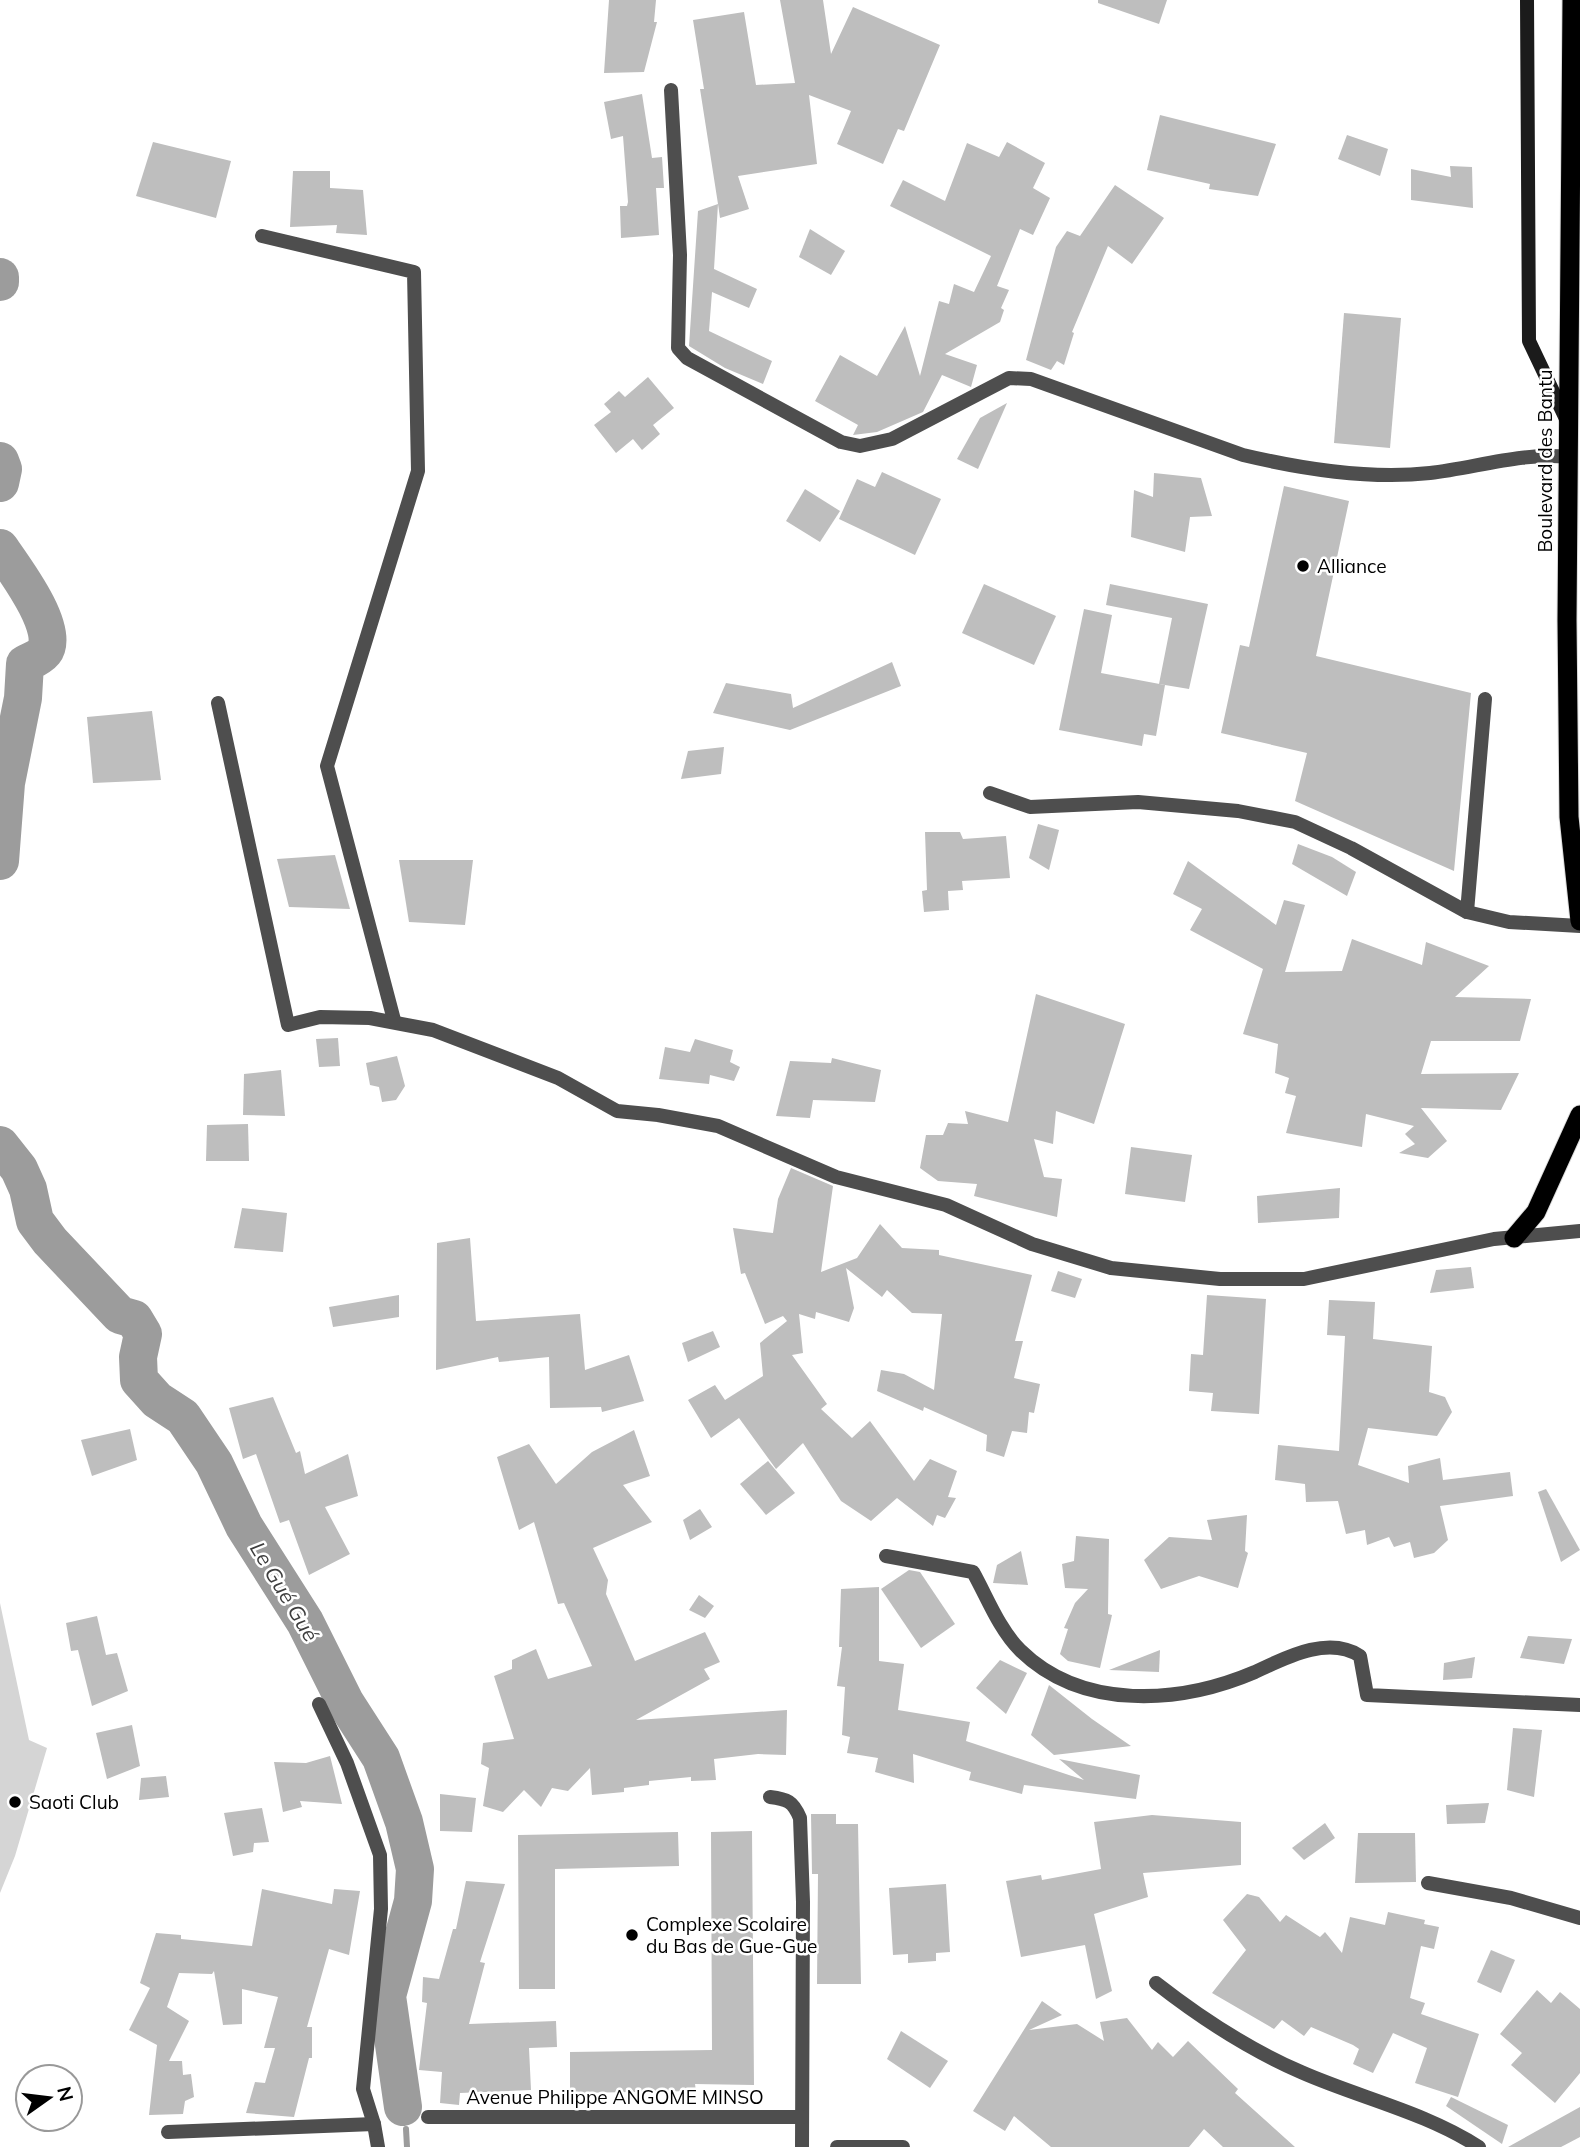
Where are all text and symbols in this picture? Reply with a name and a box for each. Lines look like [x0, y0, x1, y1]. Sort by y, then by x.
street label: Boulevard des Bantu [1533, 369, 1557, 553]
place label: Alliance [1317, 554, 1387, 578]
marker: Alliance [1295, 558, 1311, 574]
water label: Le Gué Gué [245, 1537, 325, 1646]
place label: Saoti Club [29, 1790, 119, 1814]
marker: Saoti Club [7, 1794, 23, 1810]
place label: Complexe Scolaire du Bas de Gue-Gue [646, 1912, 817, 1958]
marker: Complexe Scolaire du Bas de Gue-Gue [624, 1927, 640, 1943]
north arrow [14, 2063, 84, 2133]
text: N [52, 2084, 79, 2104]
street label: Avenue Philippe ANGOME MINSO [466, 2085, 764, 2109]

